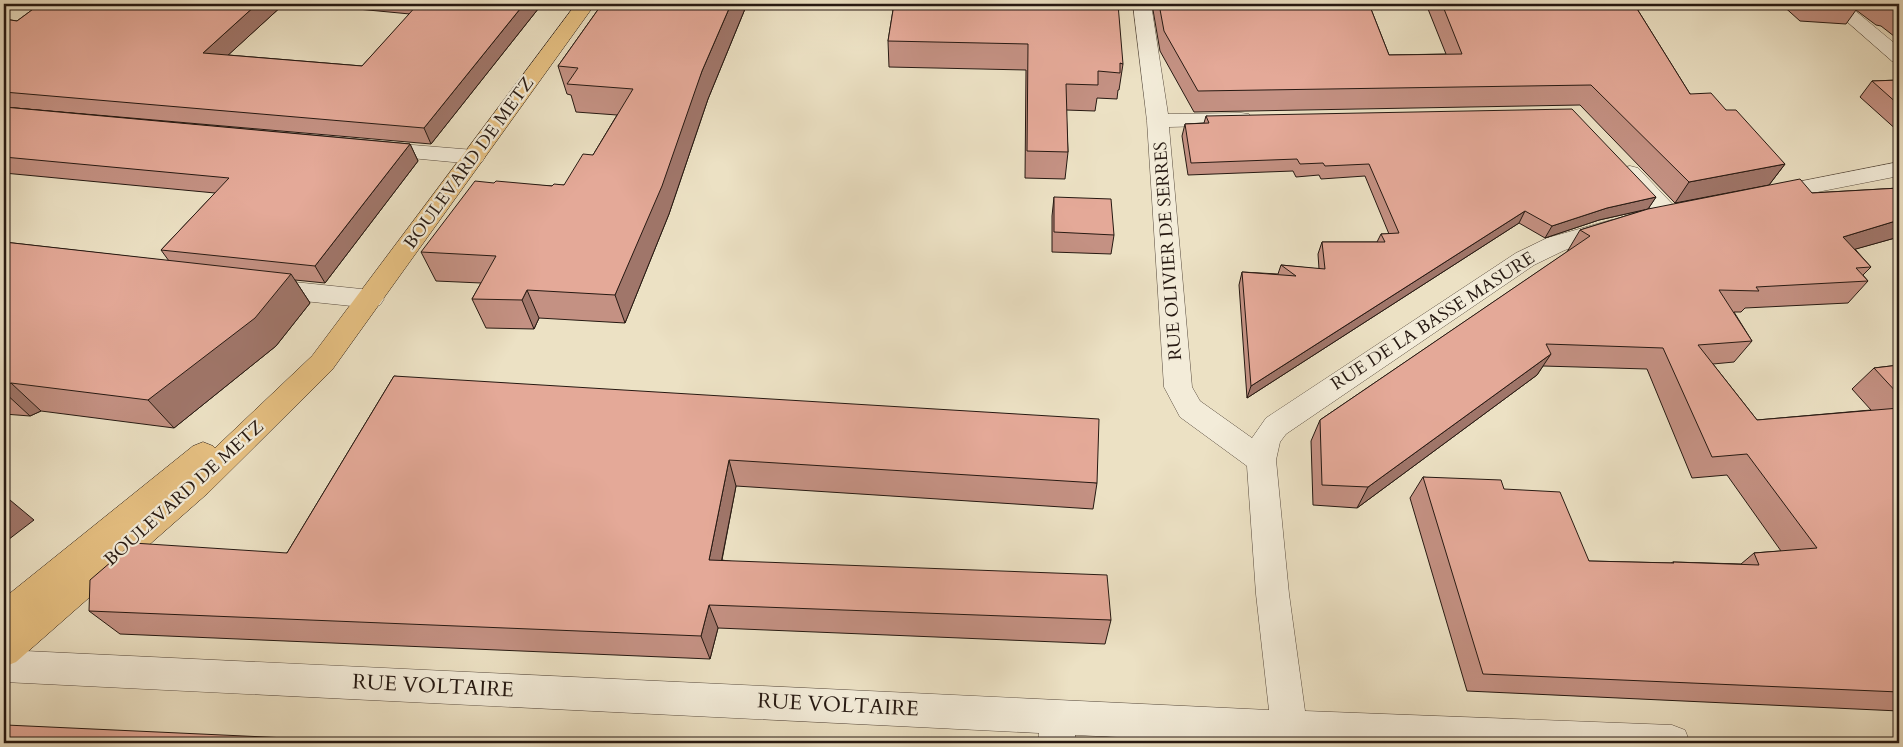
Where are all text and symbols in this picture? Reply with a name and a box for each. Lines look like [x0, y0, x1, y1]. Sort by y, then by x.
street label: BOULEVARD DE METZ [398, 72, 540, 254]
street label: RUE OLIVIER DE SERRES [1148, 141, 1188, 361]
street label: RUE DE LA BASSE MASURE [1326, 246, 1540, 396]
street label: BOULEVARD DE METZ [99, 414, 269, 572]
street label: RUE VOLTAIRE [352, 667, 514, 705]
street label: RUE VOLTAIRE [757, 686, 919, 724]

